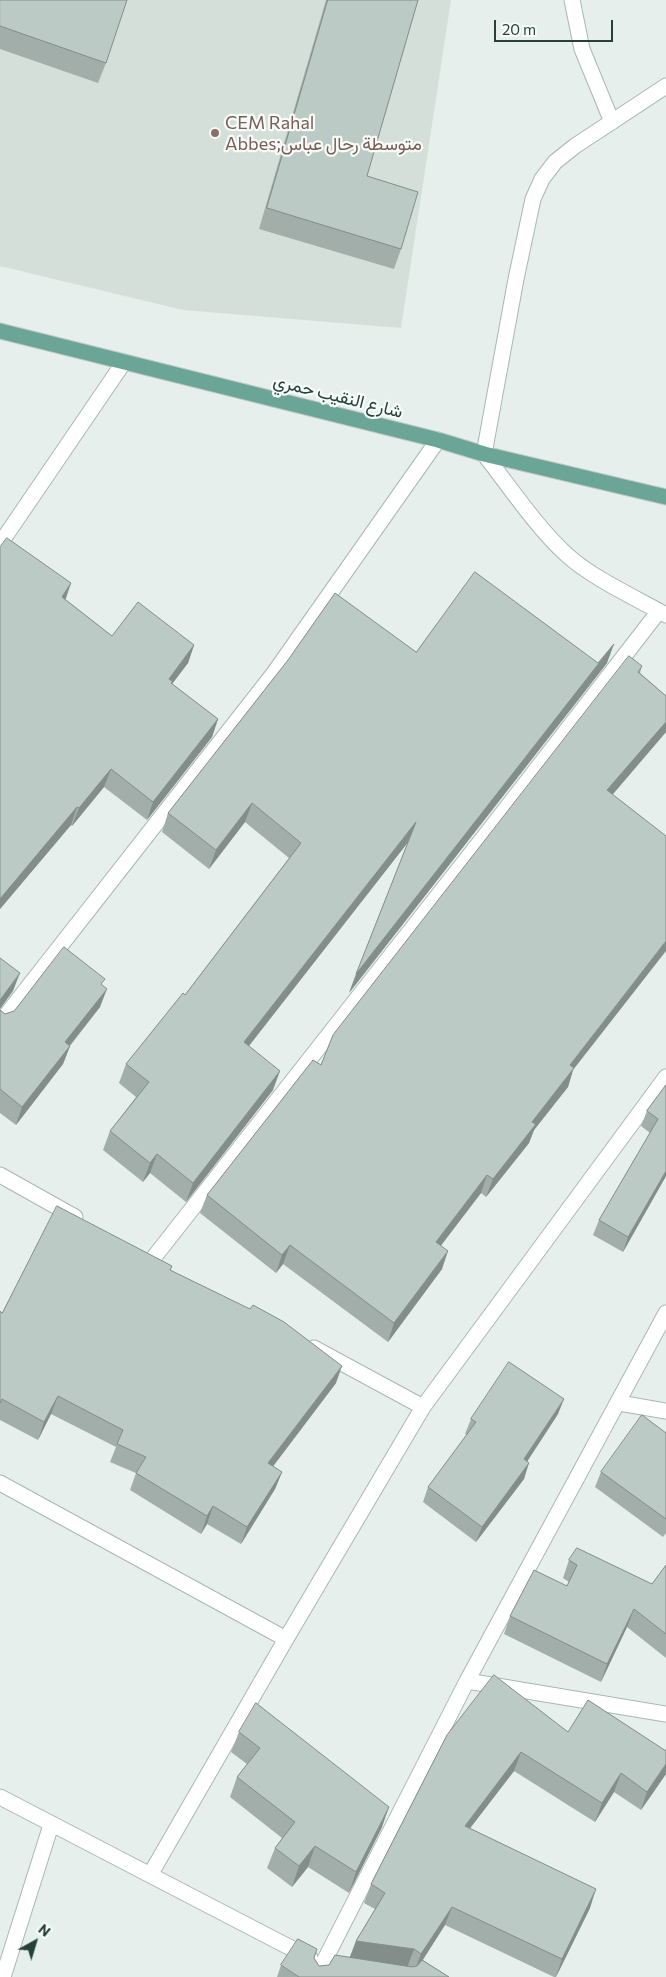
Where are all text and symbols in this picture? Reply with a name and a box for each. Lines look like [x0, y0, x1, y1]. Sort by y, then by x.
scale bar [496, 10, 615, 42]
text: 20 m [502, 20, 536, 38]
place label: CEM Rahal Abbes;متوسطة رحال عباس [225, 112, 422, 154]
marker: CEM Rahal Abbes;متوسطة رحال عباس [209, 127, 221, 139]
street label: شارع النقيب حمري [271, 369, 405, 423]
north arrow [10, 1917, 60, 1967]
text: N [35, 1920, 54, 1940]

